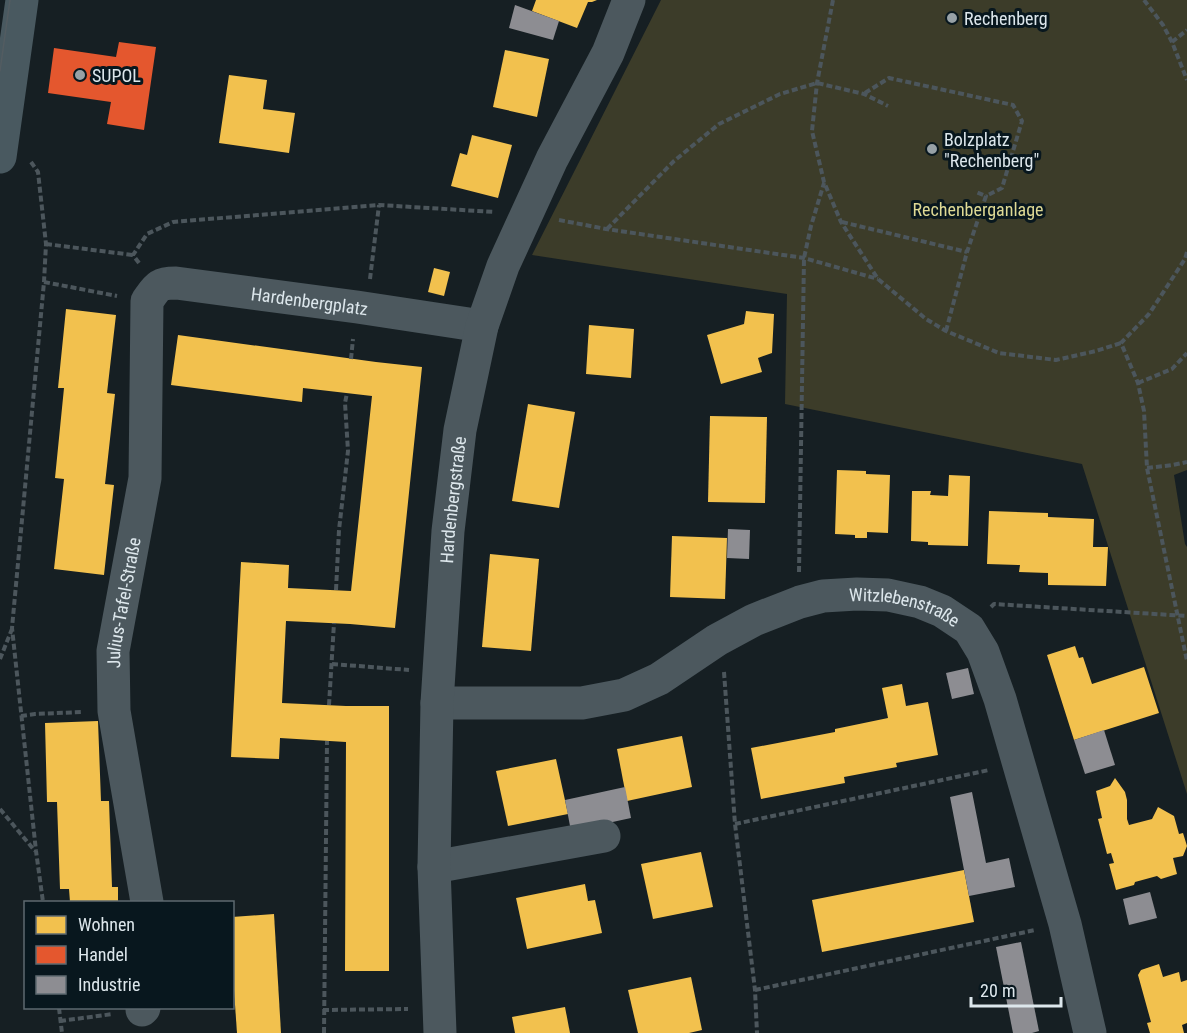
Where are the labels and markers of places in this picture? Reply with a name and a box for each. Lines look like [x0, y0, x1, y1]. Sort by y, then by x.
place label: Rechenberg [964, 8, 1048, 29]
marker: Rechenberg [945, 11, 959, 25]
place label: SUPOL [92, 65, 141, 86]
marker: SUPOL [73, 68, 87, 82]
place label: Bolzplatz "Rechenberg" [944, 129, 1039, 171]
marker: Bolzplatz "Rechenberg" [925, 142, 939, 156]

